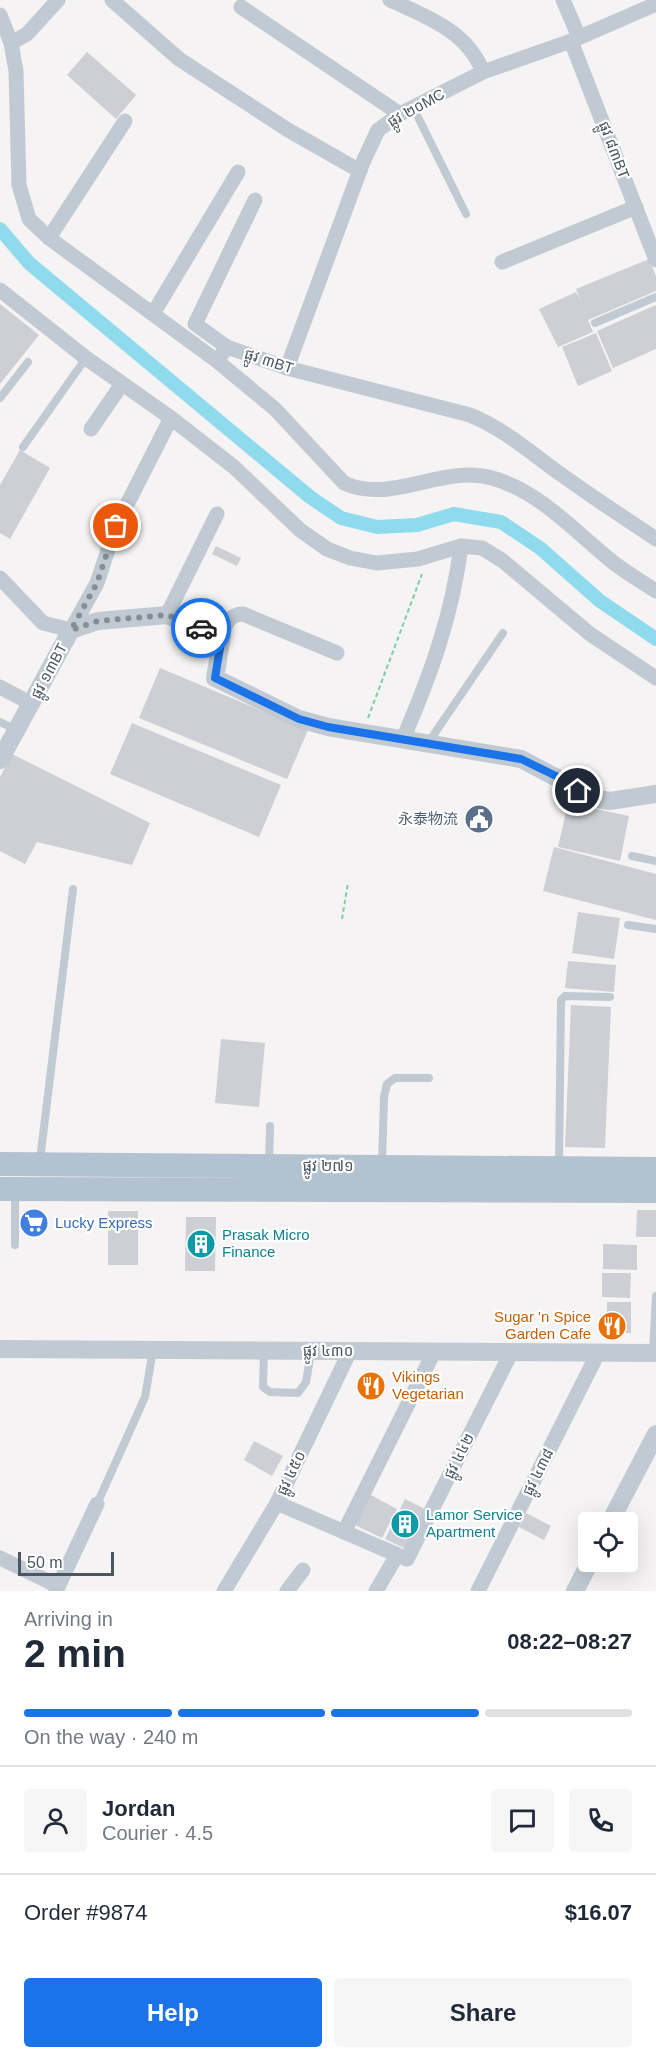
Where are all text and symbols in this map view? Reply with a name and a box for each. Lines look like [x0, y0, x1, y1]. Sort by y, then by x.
street label: ផ្លូវ ២០MC [384, 85, 450, 135]
street label: ផ្លូវ ៨៣BT [591, 119, 633, 183]
street label: ផ្លូវ ៣BT [241, 345, 296, 382]
pin [90, 500, 141, 551]
icon: bag [99, 509, 132, 542]
courier [171, 598, 231, 658]
icon: car [185, 612, 218, 645]
street label: ផ្លូវ ១៣BT [27, 640, 75, 704]
pin [552, 765, 603, 816]
icon: home [561, 774, 594, 807]
public building icon: 永泰物流 [463, 803, 495, 835]
place label: 永泰物流 [398, 810, 458, 827]
street label: ផ្លូវ ២៧១ [302, 1157, 354, 1179]
supermarket icon: Lucky Express [18, 1207, 50, 1239]
place label: Lucky Express [55, 1214, 153, 1231]
place label: Prasak Micro Finance [222, 1226, 310, 1260]
building icon: Prasak Micro Finance [185, 1228, 217, 1260]
place label: Sugar 'n Spice Garden Cafe [494, 1308, 591, 1342]
restaurant icon: Sugar 'n Spice Garden Cafe [596, 1310, 628, 1342]
street label: ផ្លូវ ៤៣០ [303, 1342, 353, 1364]
place label: Vikings Vegetarian [392, 1368, 464, 1402]
restaurant icon: Vikings Vegetarian [355, 1370, 387, 1402]
street label: ផ្លូវ ៤៤២ [440, 1430, 482, 1484]
street label: ផ្លូវ ៤៣៨ [519, 1445, 561, 1501]
street label: ផ្លូវ ៤៥០ [273, 1448, 313, 1500]
place label: Lamor Service Apartment [426, 1506, 523, 1540]
building icon: Lamor Service Apartment [389, 1508, 421, 1540]
map controls [578, 1512, 638, 1572]
button: locate [578, 1512, 638, 1572]
scale bar [18, 1549, 114, 1576]
text: 50 m [27, 1554, 63, 1571]
text: Arriving in [24, 1608, 113, 1630]
text: 08:22–08:27 [507, 1629, 632, 1654]
text: 2 min [24, 1632, 126, 1675]
text: On the way · 240 m [24, 1726, 199, 1748]
button: person [24, 1789, 87, 1852]
button: chat [491, 1789, 554, 1852]
button: phone [569, 1789, 632, 1852]
text: Jordan [102, 1796, 175, 1821]
text: Courier · 4.5 [102, 1822, 213, 1844]
text: Order #9874 [24, 1900, 148, 1925]
text: $16.07 [565, 1900, 632, 1925]
button: Help [24, 1978, 322, 2047]
button: Share [334, 1978, 632, 2047]

